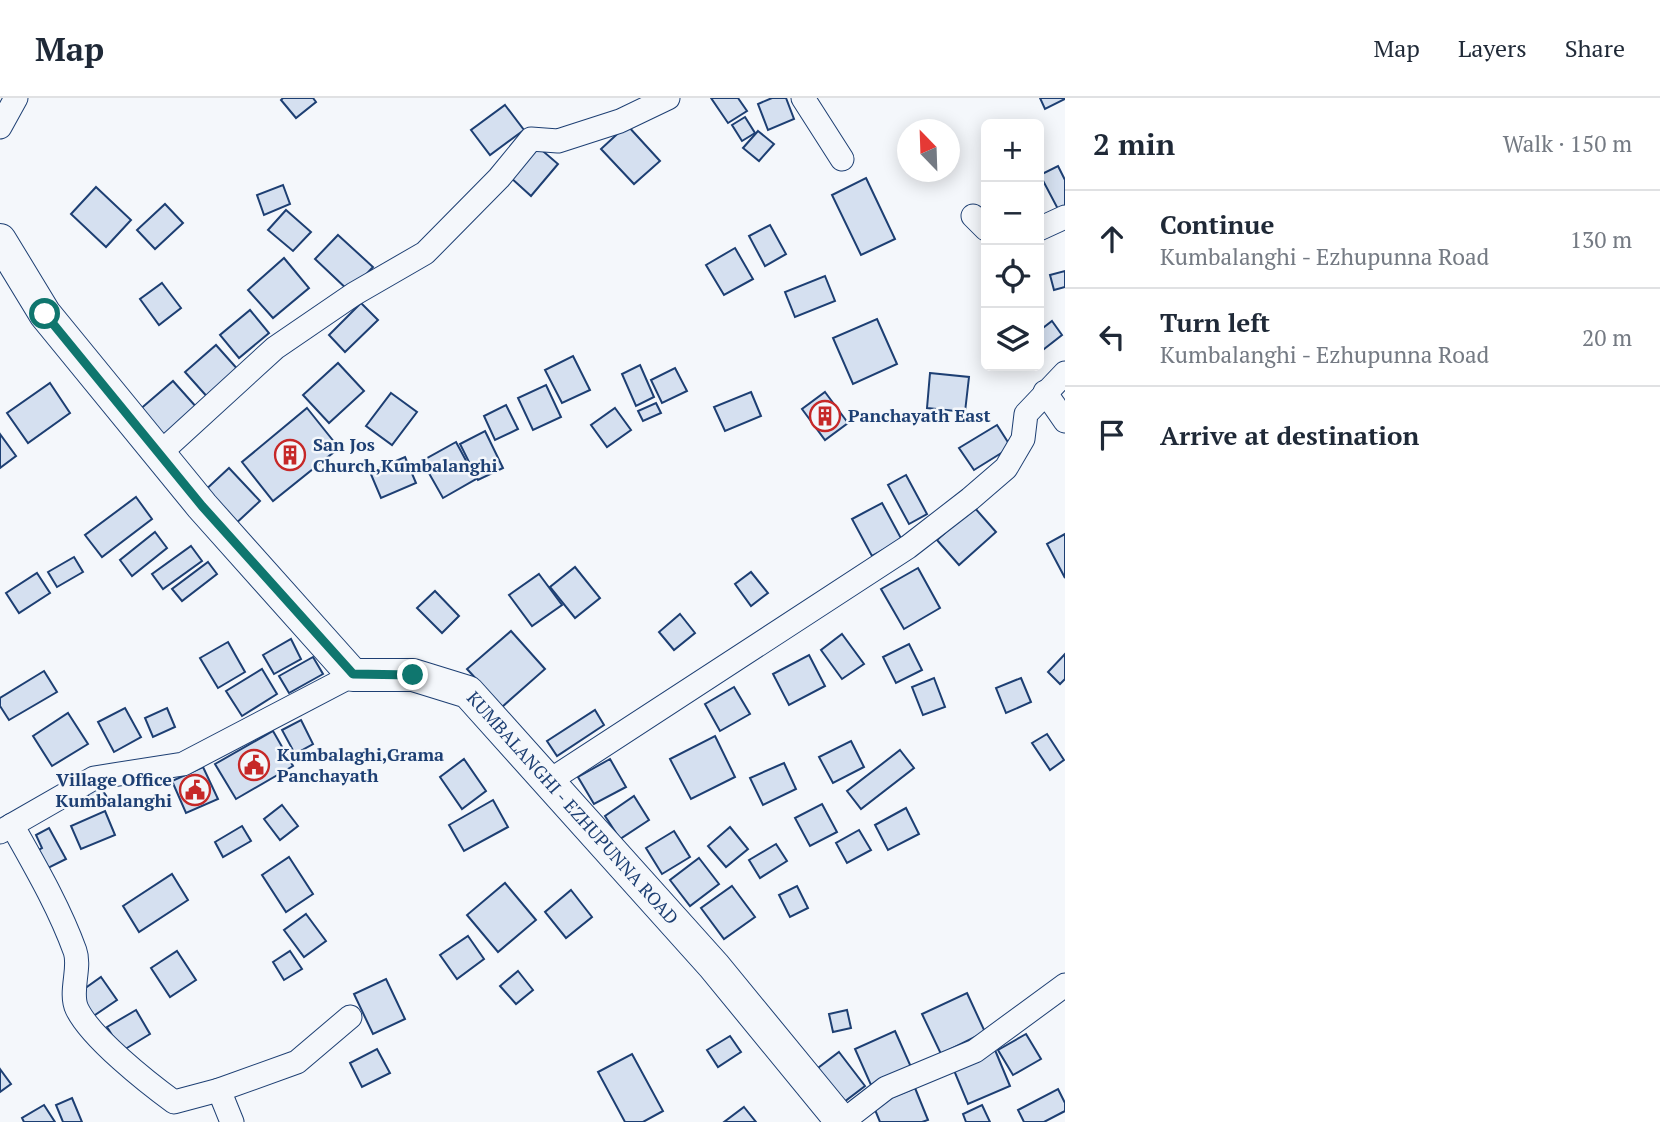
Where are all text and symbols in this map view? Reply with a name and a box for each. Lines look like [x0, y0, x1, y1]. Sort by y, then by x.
text: Map [35, 27, 104, 70]
text: Map [1373, 32, 1420, 64]
text: Layers [1458, 32, 1527, 64]
text: Share [1565, 32, 1625, 64]
north arrow [897, 119, 960, 182]
map controls [981, 119, 1044, 371]
button: + [981, 119, 1044, 182]
text: 2 min [1093, 124, 1175, 164]
text: Walk · 150 m [1503, 128, 1632, 159]
button: − [981, 182, 1044, 245]
text: Continue [1160, 207, 1274, 241]
icon: ahead [1093, 220, 1131, 258]
text: 130 m [1570, 224, 1632, 255]
text: Kumbalanghi - Ezhupunna Road [1160, 241, 1489, 272]
button: locate [981, 245, 1044, 308]
route start [29, 298, 60, 329]
text: Turn left [1160, 305, 1270, 339]
button: layers [981, 308, 1044, 371]
icon: left [1093, 318, 1131, 356]
text: 20 m [1582, 322, 1632, 353]
text: Kumbalanghi - Ezhupunna Road [1160, 339, 1489, 370]
building icon: Panchayath East [808, 399, 842, 433]
place label: Panchayath East [848, 403, 991, 427]
icon: arrive [1093, 416, 1131, 454]
text: Arrive at destination [1160, 418, 1419, 452]
place label: San Jos Church,Kumbalanghi [313, 432, 497, 477]
building icon: San Jos Church,Kumbalanghi [273, 438, 307, 472]
route end [397, 659, 428, 690]
street label: KUMBALANGHI - EZHUPUNNA ROAD [462, 686, 684, 929]
place label: Kumbalaghi,Grama Panchayath [277, 742, 444, 787]
public building icon: Kumbalaghi,Grama Panchayath [237, 748, 271, 782]
place label: Village Office Kumbalanghi [56, 767, 172, 812]
public building icon: Village Office Kumbalanghi [178, 773, 212, 807]

